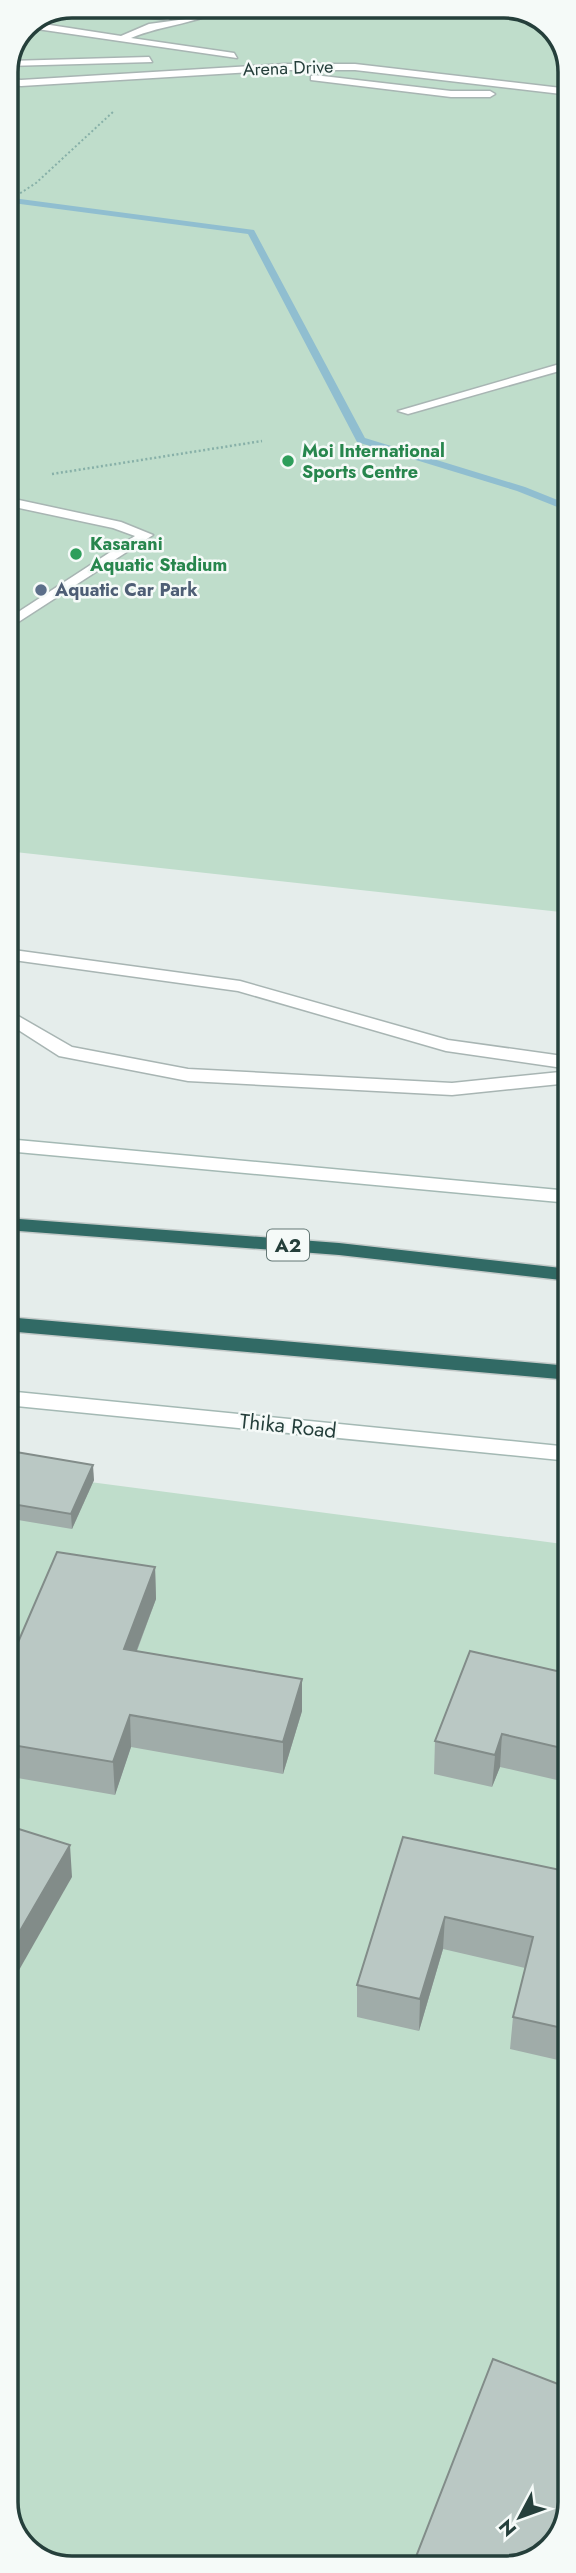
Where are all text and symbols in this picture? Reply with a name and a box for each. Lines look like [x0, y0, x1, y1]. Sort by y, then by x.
street label: Arena Drive [242, 53, 334, 83]
place label: Moi International Sports Centre [302, 438, 445, 485]
marker: Moi International Sports Centre [280, 453, 296, 469]
place label: Kasarani Aquatic Stadium [89, 531, 227, 578]
marker: Kasarani Aquatic Stadium [68, 546, 84, 562]
place label: Aquatic Car Park [54, 577, 198, 603]
marker: Aquatic Car Park [33, 582, 49, 598]
road number: A2 [267, 1230, 309, 1260]
street label: Thika Road [238, 1406, 338, 1446]
north arrow [485, 2482, 555, 2552]
text: N [492, 2513, 523, 2542]

